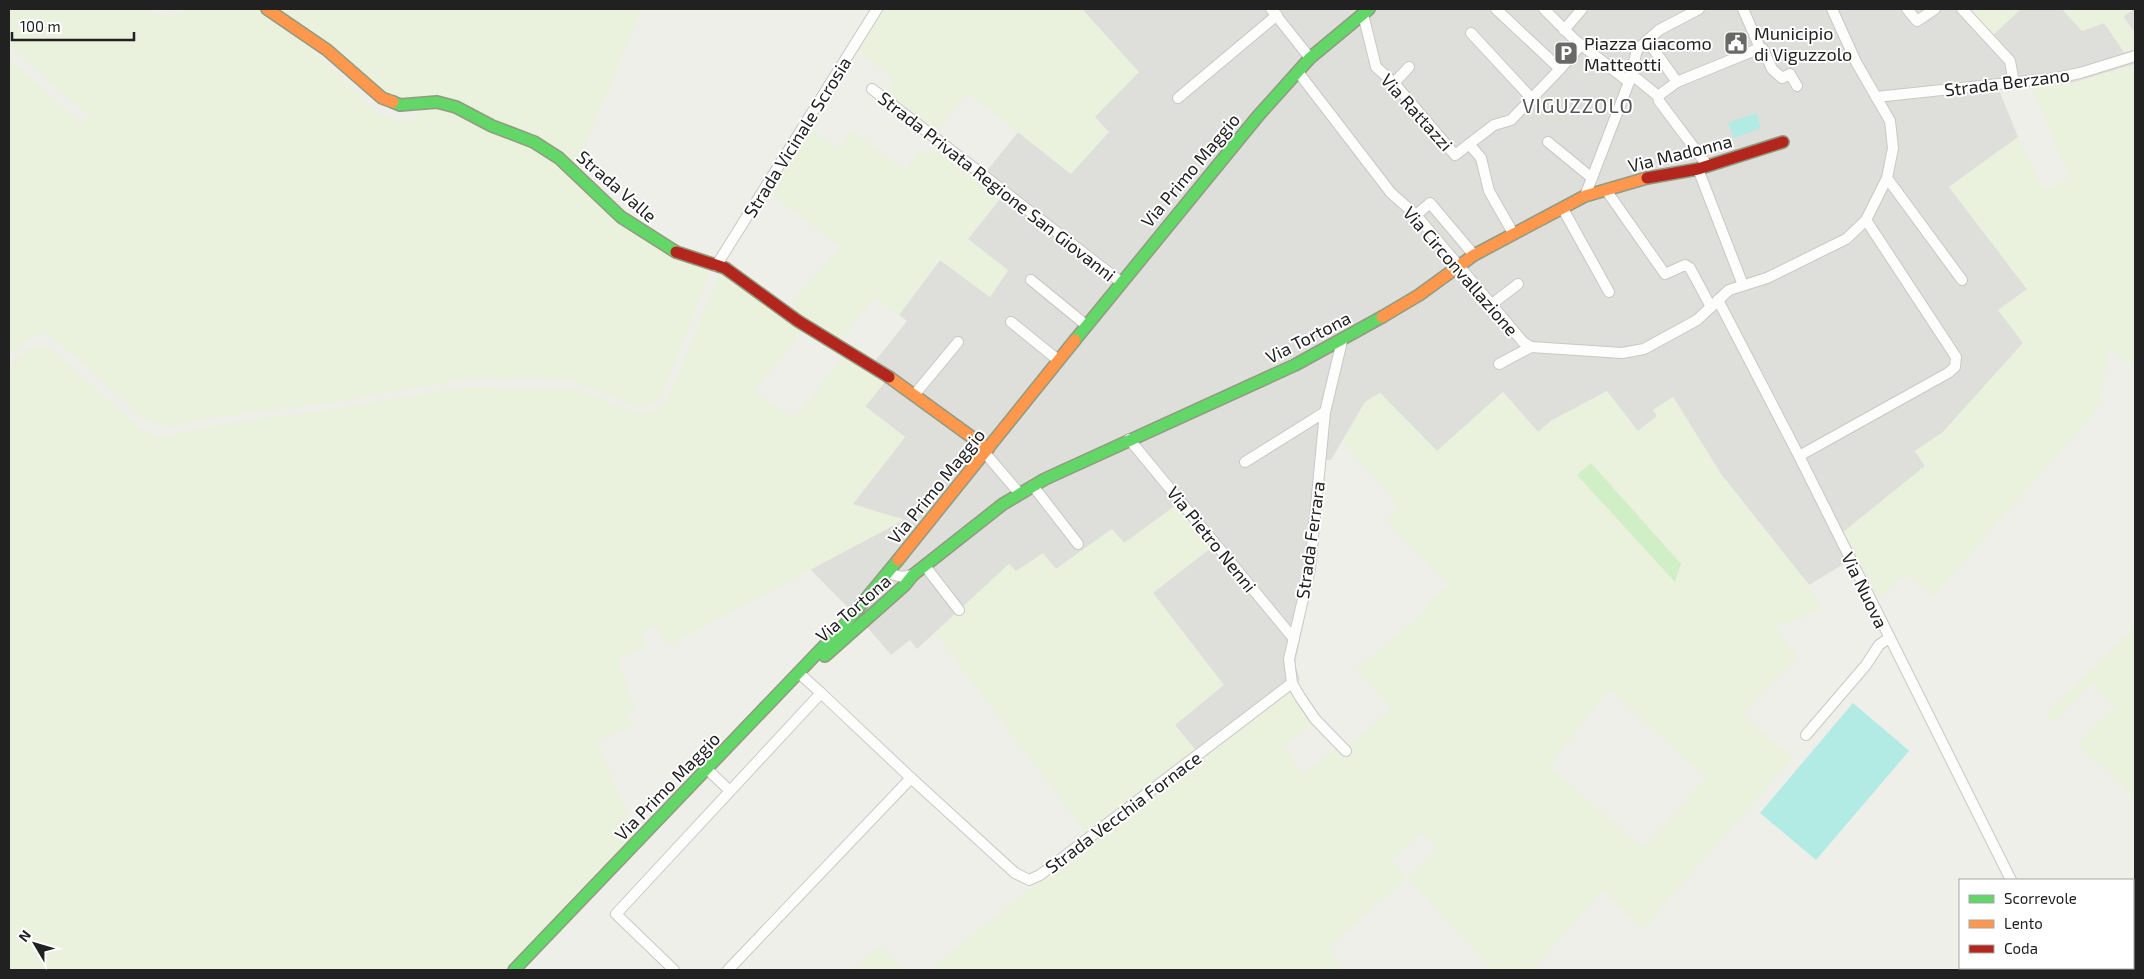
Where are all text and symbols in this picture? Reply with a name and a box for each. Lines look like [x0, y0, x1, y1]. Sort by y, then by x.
scale bar [12, 10, 135, 42]
text: 100 m [20, 17, 61, 35]
place label: Municipio di Viguzzolo [1754, 22, 1852, 65]
public building icon: Municipio di Viguzzolo [1723, 30, 1749, 56]
place label: Piazza Giacomo Matteotti [1584, 32, 1712, 75]
parking icon: Piazza Giacomo Matteotti [1553, 40, 1579, 66]
street label: Strada Vicinale Scrosia [739, 53, 855, 221]
street label: Strada Berzano [1943, 63, 2071, 101]
street label: Via Rattazzi [1376, 69, 1458, 155]
street label: Strada Privata Regione San Giovanni [874, 86, 1120, 286]
district label: VIGUZZOLO [1522, 93, 1634, 117]
street label: Via Primo Maggio [1136, 109, 1244, 231]
street label: Via Madonna [1626, 129, 1734, 177]
street label: Strada Valle [573, 145, 661, 227]
street label: Via Circonvallazione [1399, 202, 1523, 340]
street label: Via Tortona [1262, 306, 1354, 368]
street label: Via Primo Maggio [883, 424, 989, 548]
street label: Strada Ferrara [1291, 480, 1329, 600]
street label: Via Pietro Nenni [1163, 482, 1261, 596]
street label: Via Nuova [1837, 548, 1893, 632]
street label: Via Tortona [811, 569, 895, 647]
street label: Via Primo Maggio [610, 727, 724, 845]
street label: Strada Vecchia Fornace [1041, 746, 1205, 878]
legend [1959, 879, 2134, 969]
text: Scorrevole [2004, 889, 2077, 907]
text: Lento [2004, 914, 2043, 932]
north arrow [10, 919, 60, 969]
text: N [15, 926, 34, 945]
text: Coda [2004, 939, 2038, 957]

